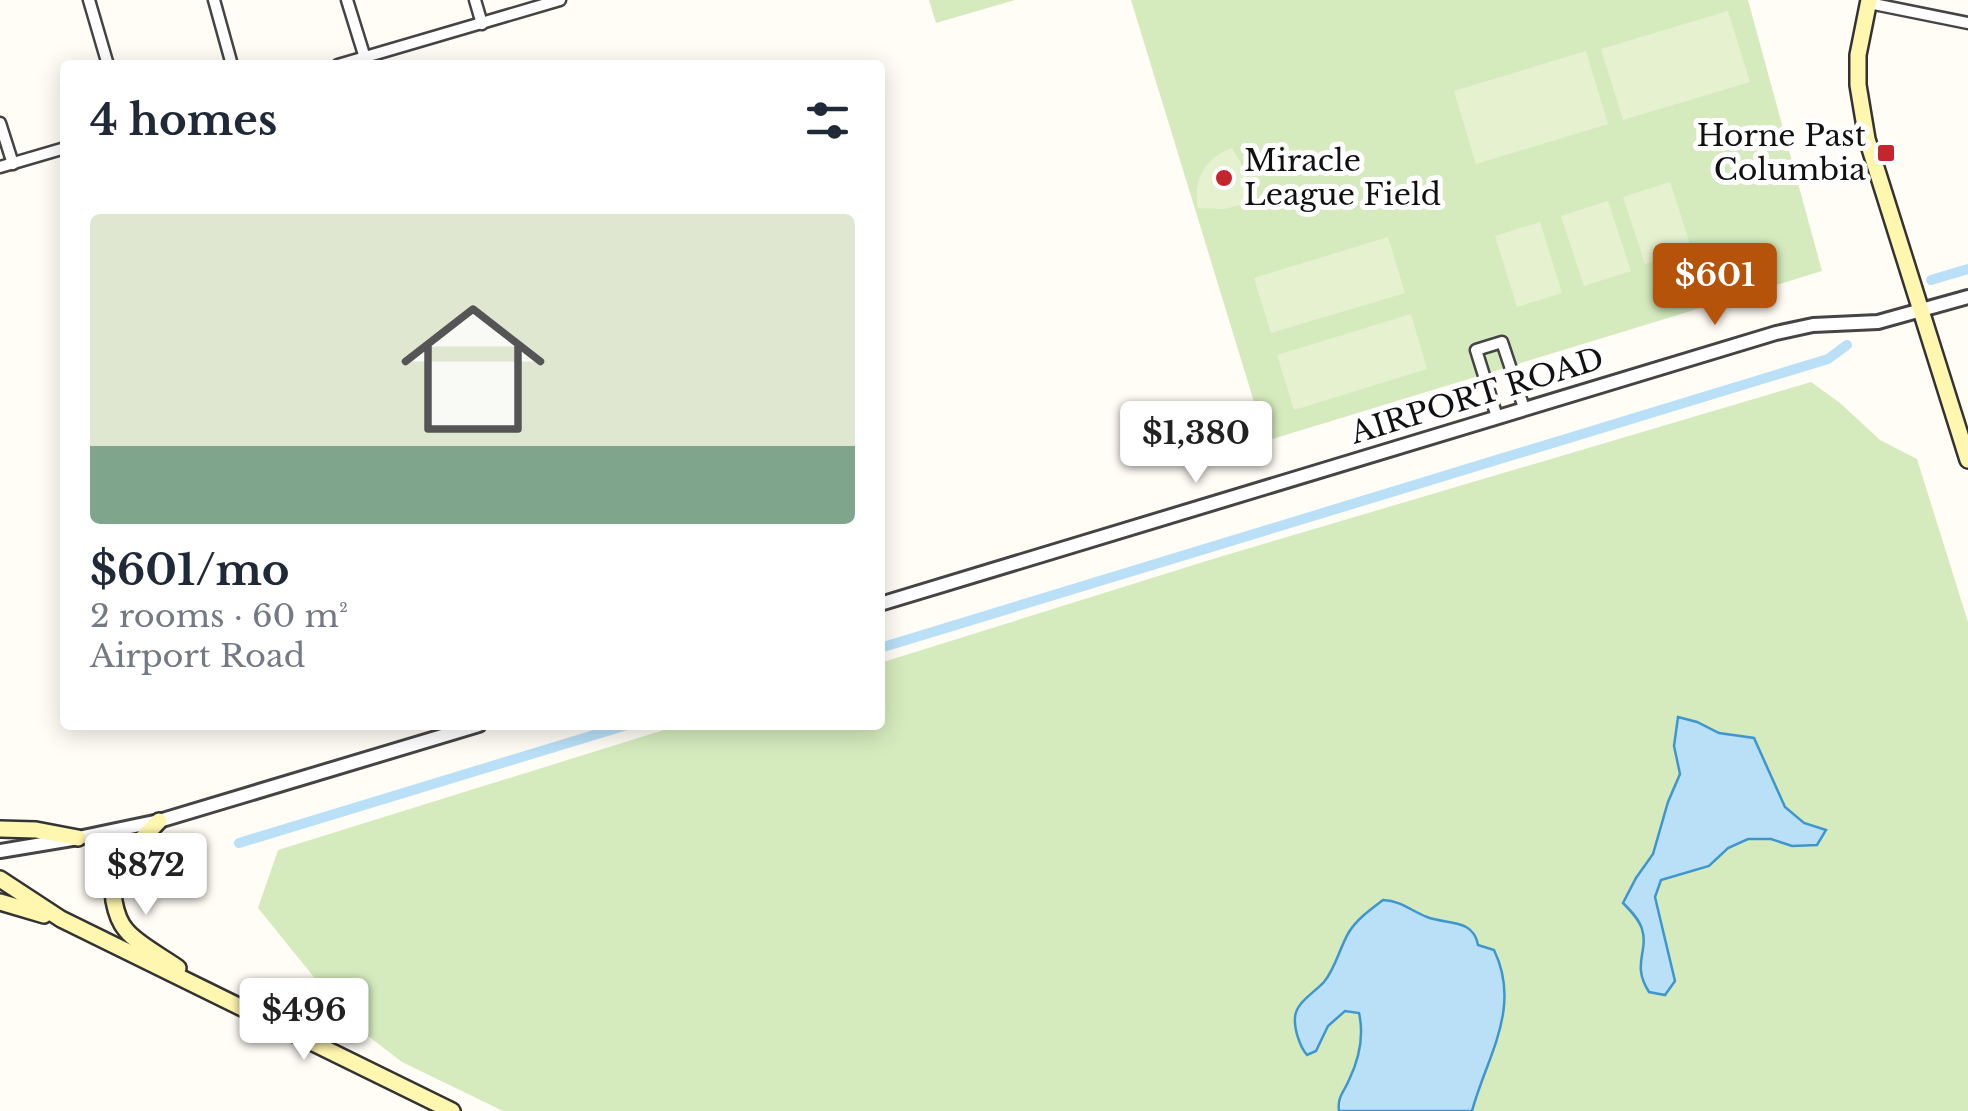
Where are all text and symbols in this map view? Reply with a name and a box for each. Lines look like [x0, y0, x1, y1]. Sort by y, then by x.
icon: filters [800, 93, 855, 148]
text: 4 homes [90, 94, 277, 146]
place label: Horne Past Columbia [1697, 117, 1867, 188]
place label: Miracle League Field [1244, 142, 1441, 213]
marker: Horne Past Columbia [1875, 142, 1897, 164]
marker: Miracle League Field [1213, 167, 1235, 189]
pin: $601 [1656, 243, 1774, 328]
text: $601 [1675, 255, 1755, 295]
icon: home [383, 279, 563, 459]
street label: AIRPORT ROAD [1345, 339, 1608, 452]
pin: $1,380 [1115, 401, 1277, 486]
text: $1,380 [1142, 413, 1250, 453]
text: $601/mo [90, 544, 290, 596]
text: 2 rooms · 60 m² [90, 596, 348, 636]
text: Airport Road [90, 636, 305, 676]
pin: $872 [87, 833, 205, 918]
text: $872 [107, 845, 185, 885]
pin: $496 [245, 978, 363, 1063]
text: $496 [262, 990, 347, 1030]

